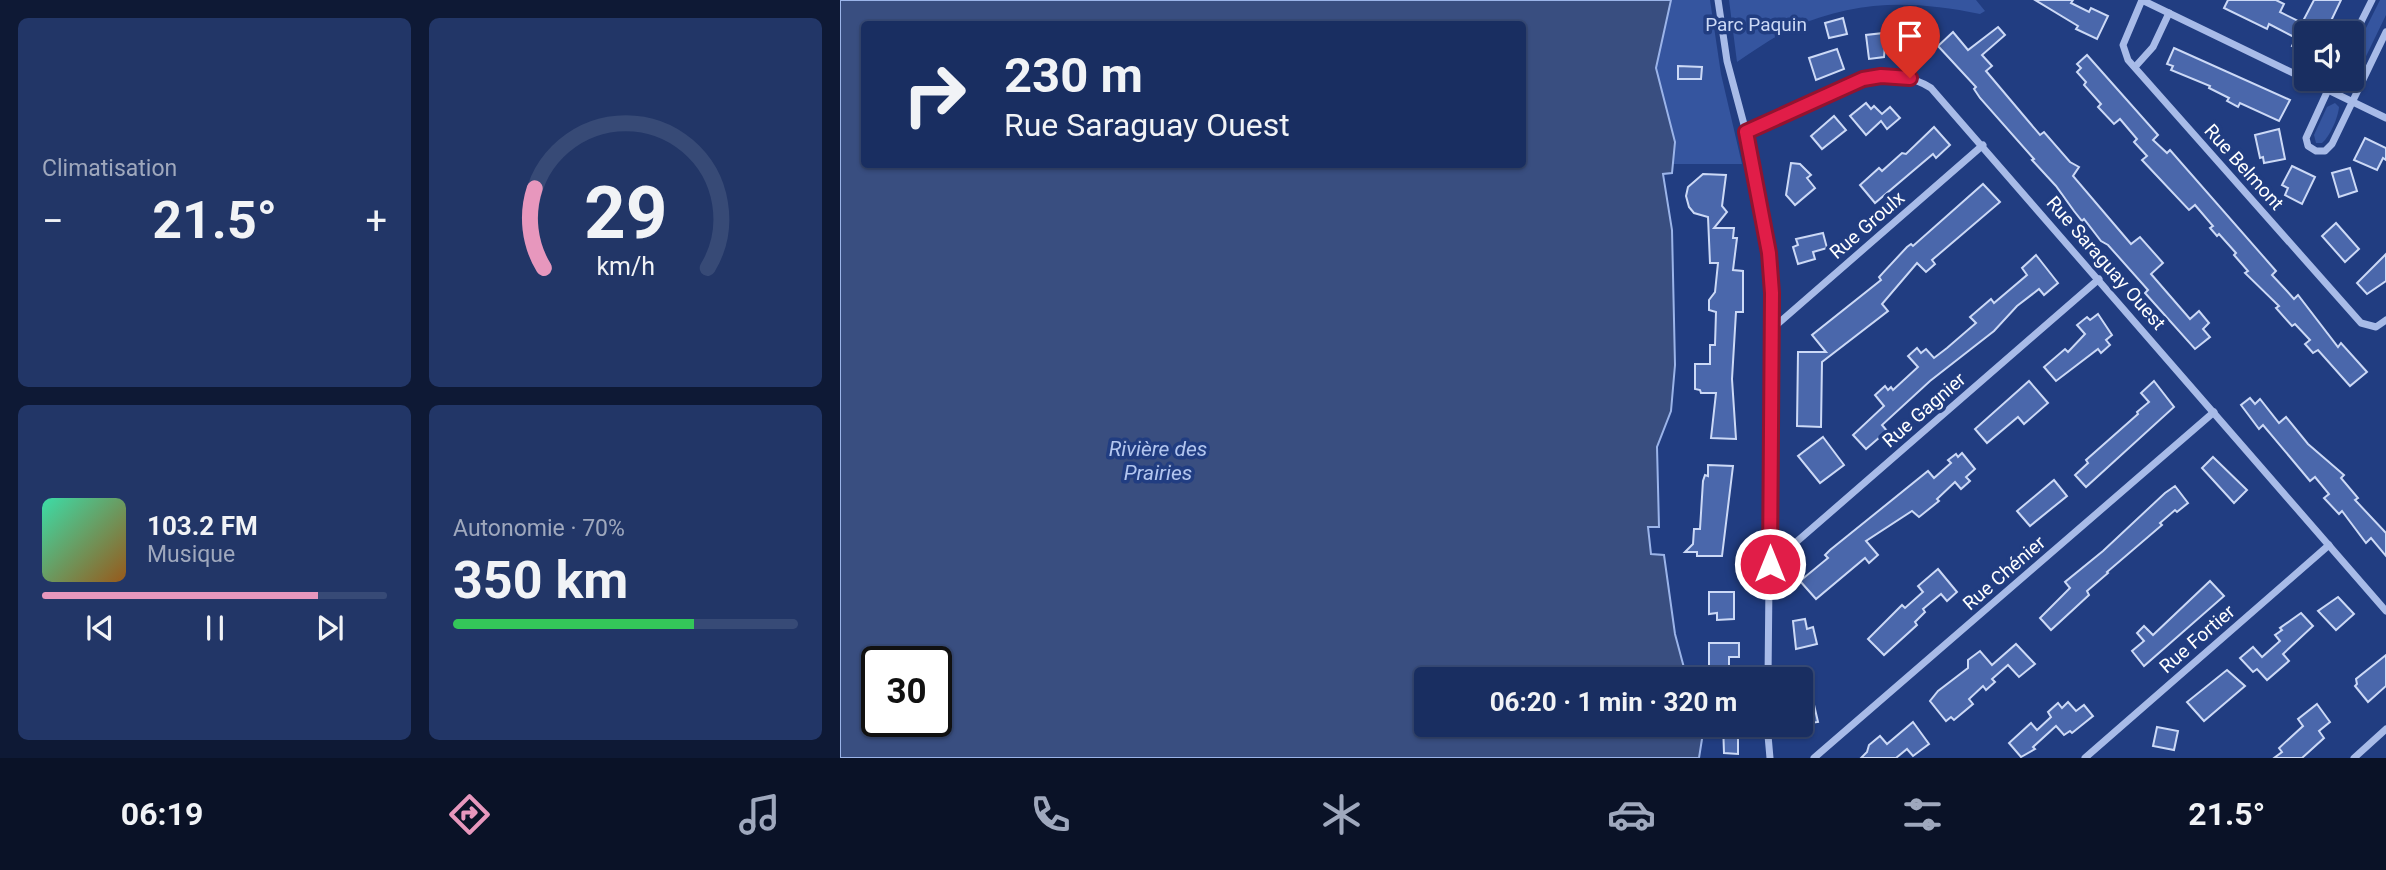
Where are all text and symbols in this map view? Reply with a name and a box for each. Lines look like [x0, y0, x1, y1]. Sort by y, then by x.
pin [1880, 6, 1940, 78]
park label: Parc Paquin [1705, 13, 1807, 36]
icon: arrive [1891, 17, 1929, 55]
map controls [2294, 21, 2364, 91]
button: sound [2294, 21, 2364, 91]
text: 230 m [1004, 47, 1143, 104]
icon: right [889, 49, 980, 140]
text: Rue Saraguay Ouest [1004, 106, 1290, 144]
street label: Rue Belmont [2199, 119, 2289, 215]
text: Climatisation [42, 155, 177, 182]
text: 29 [584, 171, 667, 257]
street label: Rue Groulx [1825, 186, 1910, 264]
text: 21.5° [152, 190, 277, 251]
street label: Rue Saraguay Ouest [2042, 191, 2170, 335]
text: − [42, 199, 64, 243]
text: + [365, 199, 387, 243]
text: km/h [596, 252, 655, 281]
street label: Rue Gagnier [1878, 367, 1971, 452]
water label: Rivière des Prairies [1109, 437, 1207, 485]
text: 103.2 FM [147, 511, 258, 541]
text: Autonomie · 70% [453, 515, 625, 542]
position arrow [1733, 527, 1807, 601]
street label: Rue Chénier [1958, 531, 2050, 615]
text: Musique [147, 541, 235, 568]
text: 350 km [453, 550, 628, 611]
street label: Rue Fortier [2155, 600, 2240, 678]
icon: previous [81, 609, 119, 647]
icon: pause [196, 609, 234, 647]
icon: next [311, 609, 349, 647]
speed limit sign: 30 [861, 646, 952, 737]
text: 06:20 · 1 min · 320 m [1490, 687, 1737, 717]
icon: directions [445, 790, 494, 839]
icon: music [735, 790, 784, 839]
icon: phone [1026, 790, 1075, 839]
icon: climate [1317, 790, 1366, 839]
icon: car [1607, 790, 1656, 839]
icon: filters [1898, 790, 1947, 839]
text: 06:19 [121, 795, 203, 833]
text: 21.5° [2188, 795, 2265, 833]

